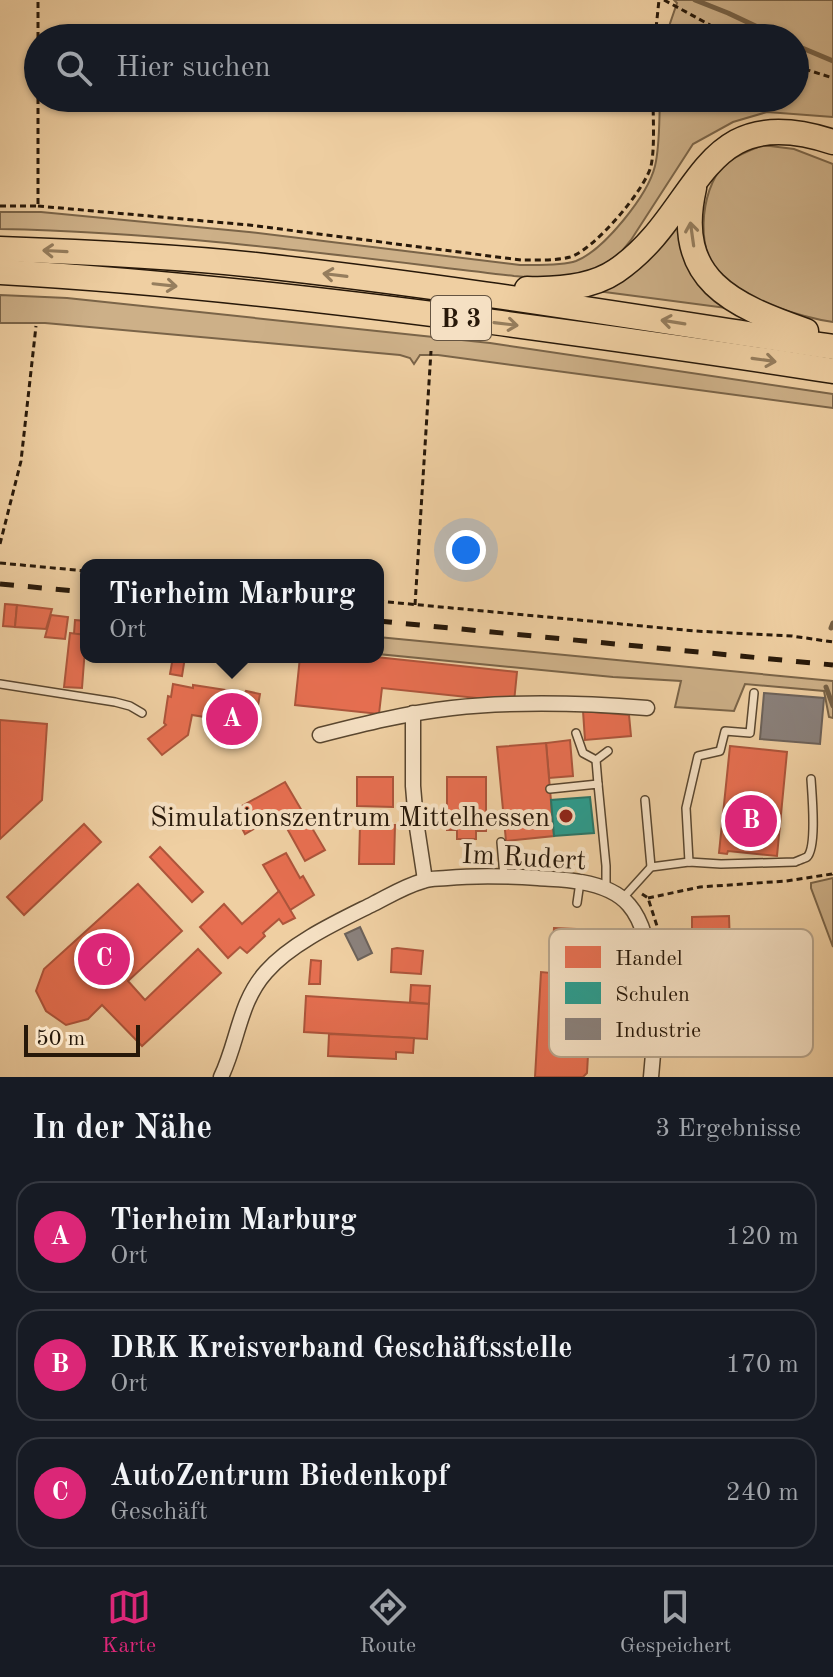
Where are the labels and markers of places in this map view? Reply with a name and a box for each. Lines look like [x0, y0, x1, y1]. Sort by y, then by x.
pin: A [206, 689, 258, 749]
pin: B [725, 791, 777, 851]
place label: Simulationszentrum Mittelhessen [150, 805, 550, 833]
marker: Simulationszentrum Mittelhessen [557, 807, 575, 825]
pin: C [78, 929, 130, 989]

